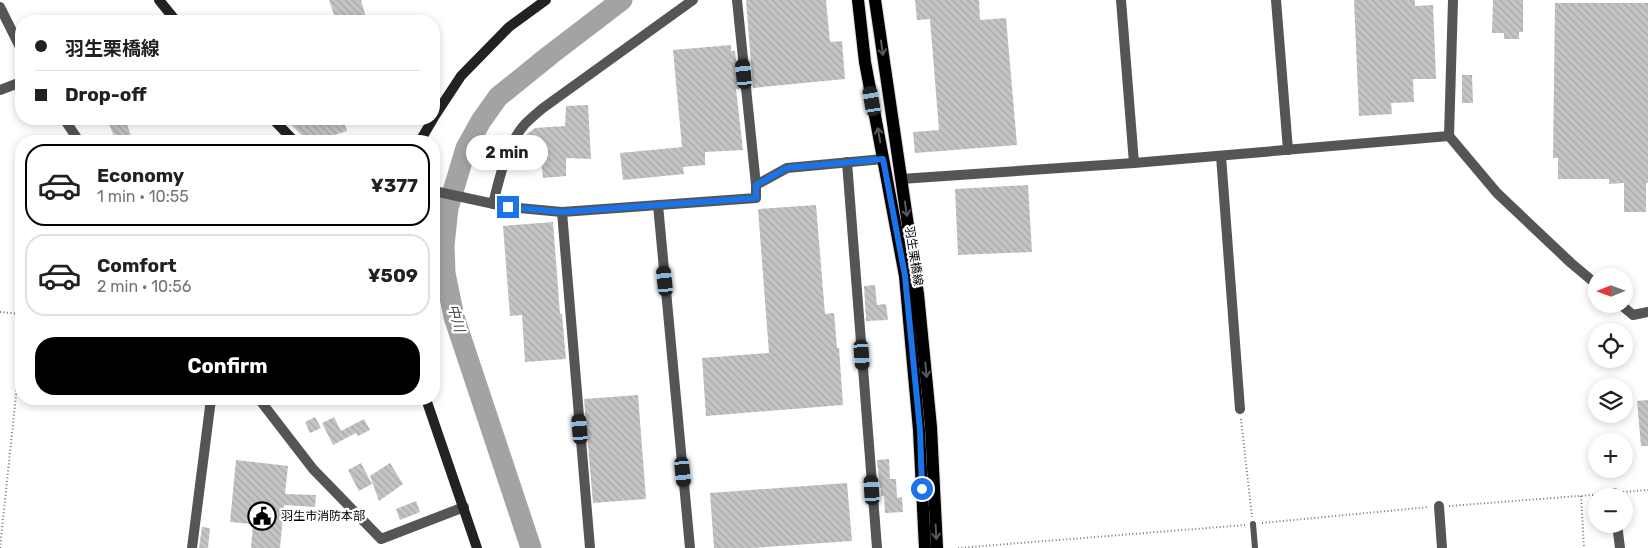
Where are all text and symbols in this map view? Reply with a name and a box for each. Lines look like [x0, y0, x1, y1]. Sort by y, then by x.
text: 羽生栗橋線 [65, 37, 160, 60]
one-way arrow [877, 40, 887, 56]
car [734, 58, 753, 90]
text: Drop-off [65, 83, 147, 106]
car [862, 85, 881, 117]
one-way arrow [873, 127, 883, 143]
callout: 2 min [467, 134, 549, 170]
text: 2 min [485, 143, 529, 162]
icon: car [37, 163, 82, 208]
text: Economy [97, 164, 184, 187]
text: ¥377 [371, 174, 418, 197]
text: 1 min · 10:55 [97, 187, 189, 206]
route end [497, 196, 519, 218]
one-way arrow [901, 201, 911, 217]
street label: 羽生栗橋線 [902, 225, 926, 287]
icon: car [37, 253, 82, 298]
text: Comfort [97, 254, 177, 277]
text: ¥509 [368, 264, 418, 287]
car [655, 265, 674, 297]
north arrow [1588, 268, 1632, 312]
map controls [1588, 268, 1633, 533]
text: 2 min · 10:56 [97, 277, 191, 296]
water label: 中川 [444, 302, 468, 336]
button: locate [1588, 323, 1633, 368]
button: Confirm [35, 337, 420, 395]
car [853, 340, 870, 370]
one-way arrow [921, 362, 930, 378]
button: layers [1588, 378, 1633, 423]
car [571, 413, 588, 445]
button: + [1588, 433, 1633, 478]
car [673, 456, 692, 488]
car [863, 475, 880, 505]
route start [911, 478, 933, 500]
button: − [1588, 488, 1633, 533]
public building icon: 羽生市消防本部 [247, 501, 277, 531]
place label: 羽生市消防本部 [281, 509, 365, 523]
one-way arrow [931, 524, 940, 540]

